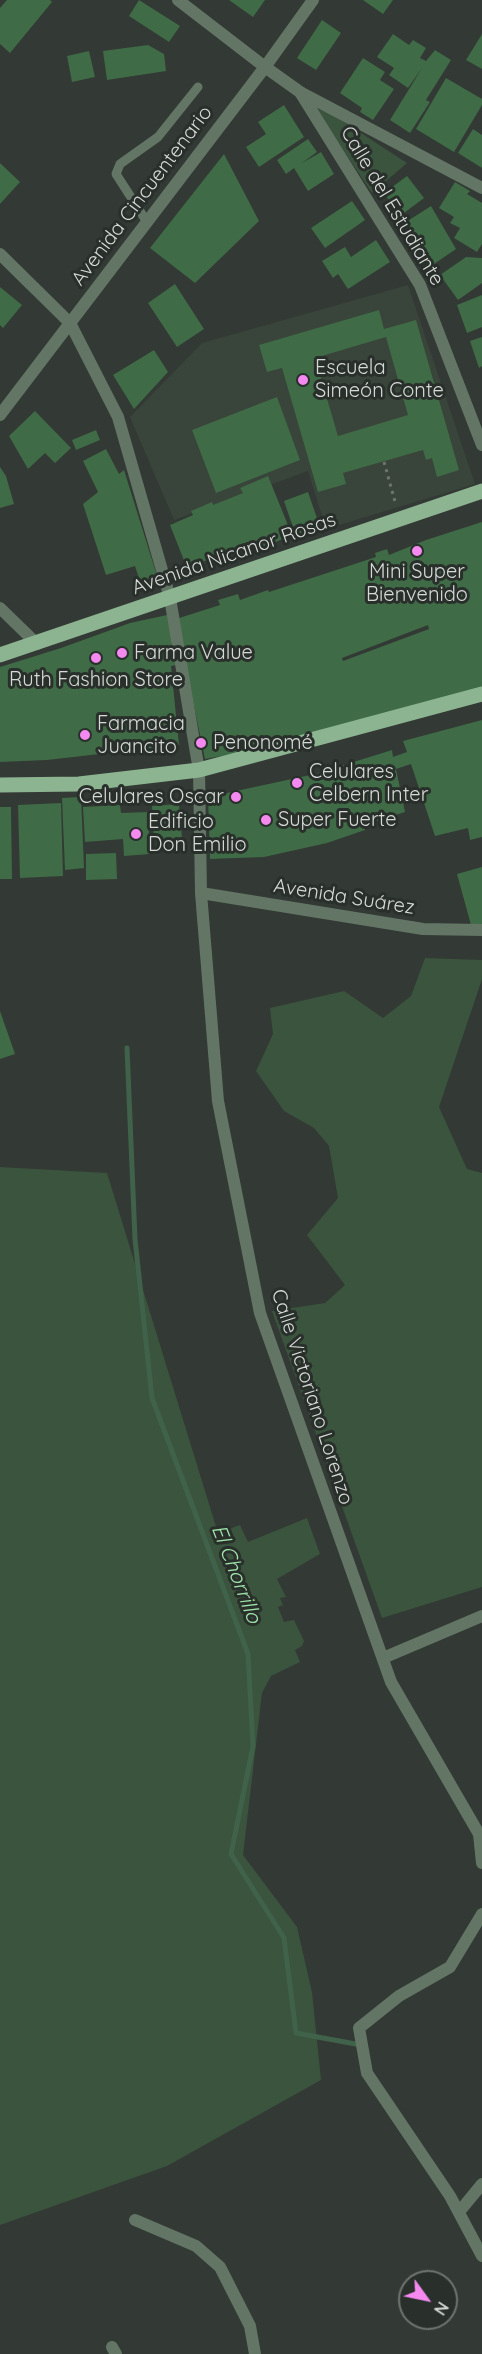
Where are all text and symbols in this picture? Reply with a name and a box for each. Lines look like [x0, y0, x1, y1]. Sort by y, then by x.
street label: Avenida Cincuentenario [67, 101, 217, 291]
street label: Calle del Estudiante [335, 122, 449, 290]
place label: Escuela Simeón Conte [315, 356, 444, 403]
marker: Escuela Simeón Conte [296, 373, 310, 387]
street label: Avenida Nicanor Rosas [129, 508, 339, 600]
marker: Mini Super Bienvenido [410, 544, 424, 558]
place label: Mini Super Bienvenido [366, 560, 468, 607]
place label: Farma Value [134, 641, 253, 665]
marker: Farma Value [115, 646, 129, 660]
marker: Ruth Fashion Store [89, 651, 103, 665]
place label: Ruth Fashion Store [9, 668, 183, 692]
place label: Farmacia Juancito [97, 712, 185, 759]
marker: Farmacia Juancito [78, 728, 92, 742]
place label: Penonomé [213, 731, 313, 755]
marker: Penonomé [194, 736, 208, 750]
place label: Celulares Celbern Inter [309, 760, 428, 807]
marker: Celulares Celbern Inter [290, 776, 304, 790]
place label: Celulares Oscar [79, 785, 224, 809]
marker: Celulares Oscar [229, 790, 243, 804]
place label: Super Fuerte [278, 808, 397, 832]
place label: Edificio Don Emilio [148, 810, 246, 857]
marker: Super Fuerte [259, 813, 273, 827]
marker: Edificio Don Emilio [129, 827, 143, 841]
street label: Avenida Suárez [272, 874, 416, 920]
street label: Calle Victoriano Lorenzo [266, 1286, 358, 1508]
water label: El Chorrillo [206, 1521, 266, 1627]
north arrow [398, 2270, 458, 2330]
text: N [430, 2298, 453, 2319]

